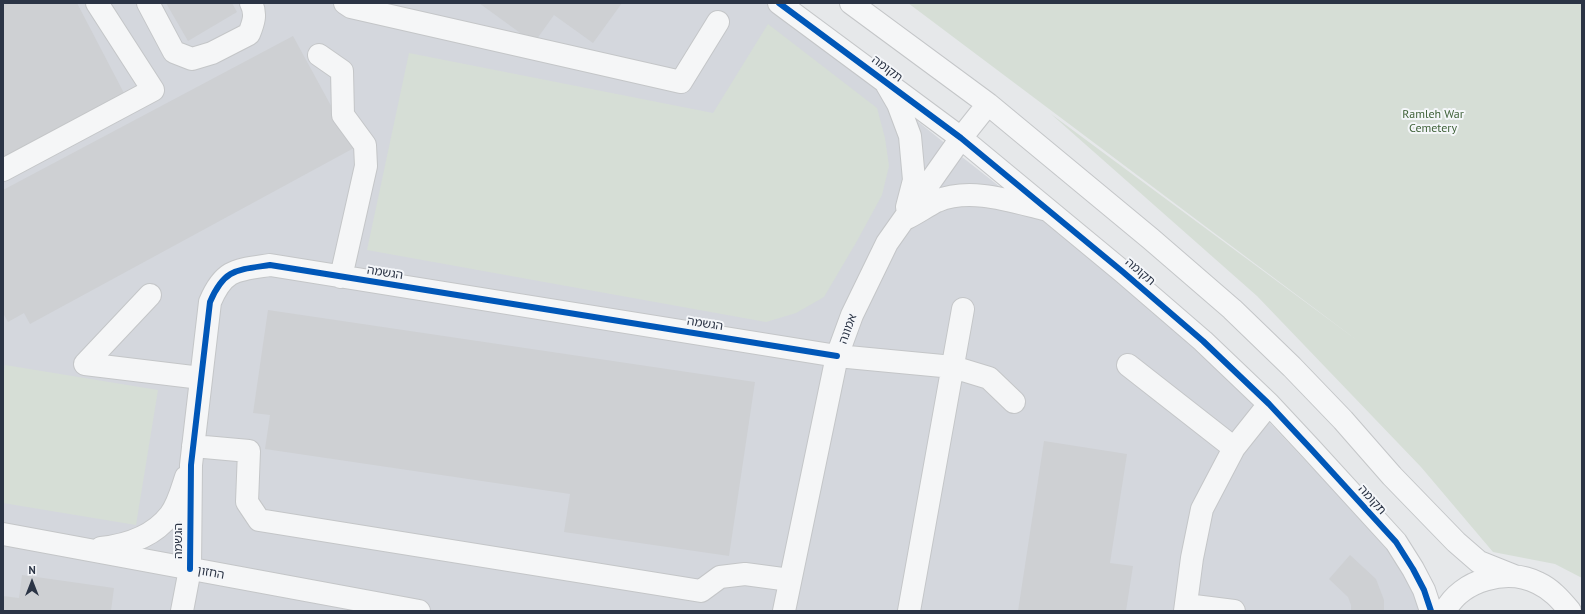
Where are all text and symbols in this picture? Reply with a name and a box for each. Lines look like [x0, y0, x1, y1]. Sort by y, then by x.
street label: תקומה [869, 53, 905, 85]
park label: Ramleh War Cemetery [1402, 108, 1464, 136]
street label: תקומה [1122, 255, 1158, 289]
street label: הגשמה [366, 263, 404, 283]
street label: אמונה [836, 312, 860, 346]
street label: הגשמה [686, 314, 724, 334]
street label: תקומה [1355, 482, 1389, 518]
street label: הגשמה [172, 523, 186, 559]
north arrow [12, 562, 52, 602]
text: N [28, 563, 36, 577]
street label: החזון [196, 564, 226, 582]

